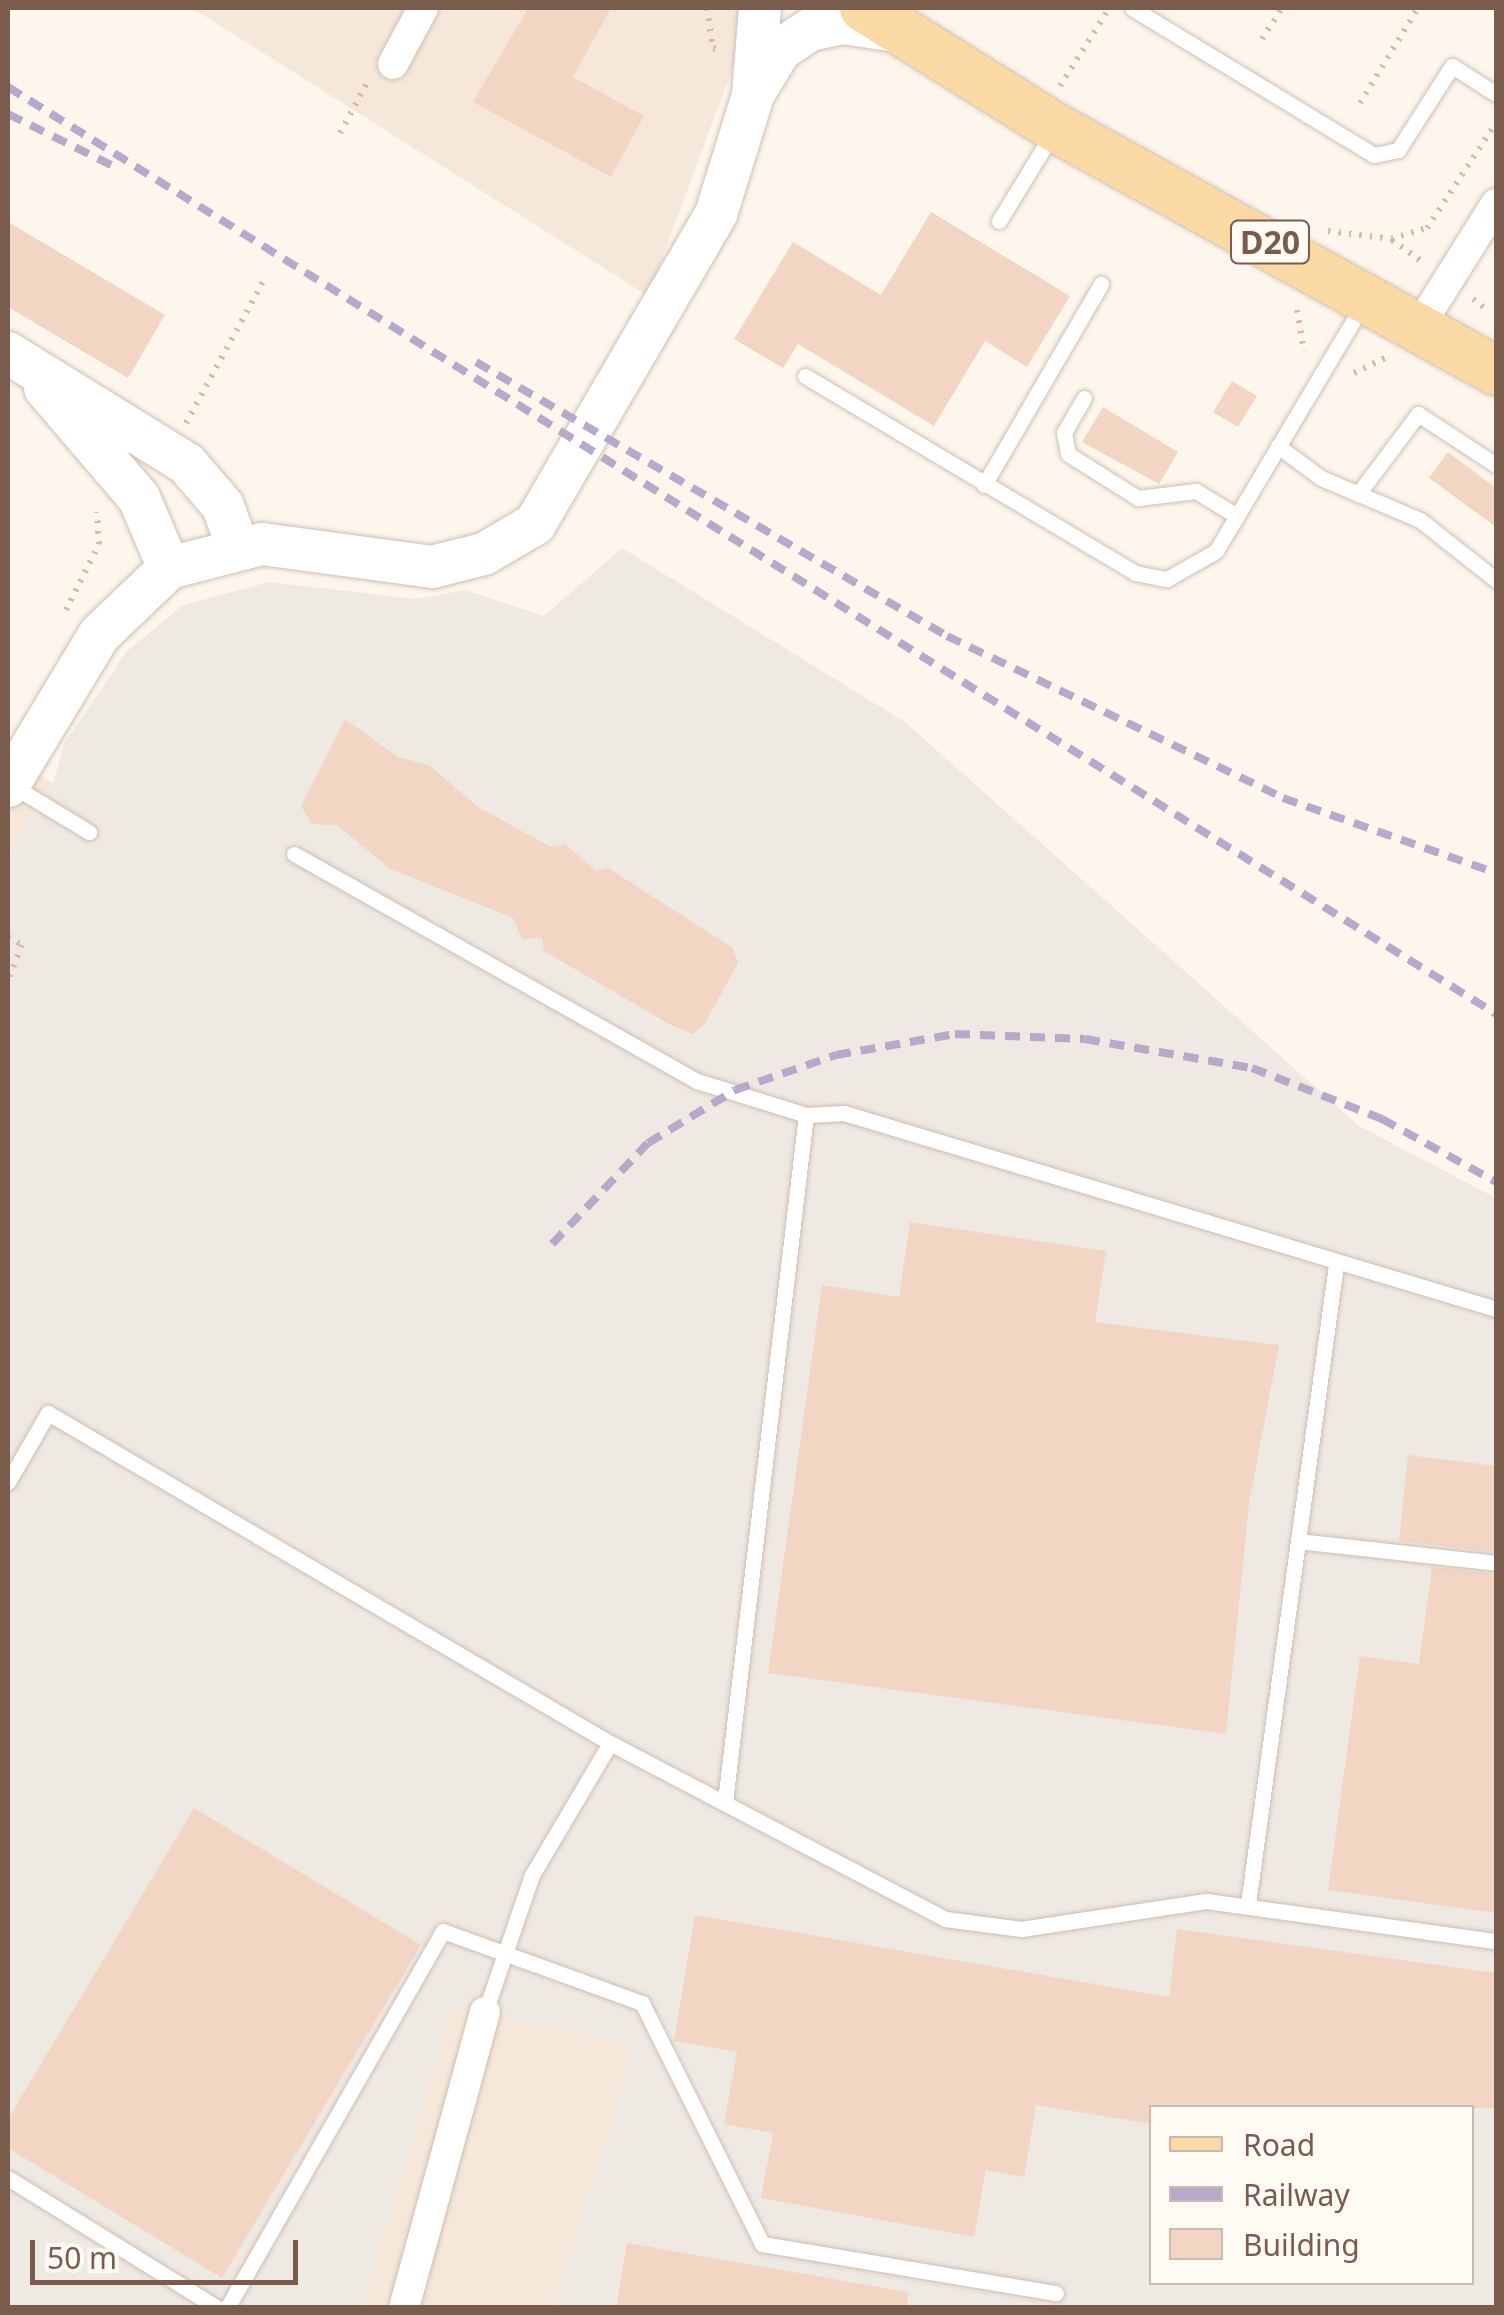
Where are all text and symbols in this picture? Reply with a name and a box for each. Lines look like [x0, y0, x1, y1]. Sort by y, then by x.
road number: D20 [1228, 215, 1312, 269]
legend [1149, 2105, 1474, 2285]
text: Road [1243, 2124, 1315, 2165]
text: Railway [1243, 2174, 1350, 2215]
scale bar [35, 2220, 302, 2282]
text: Building [1243, 2224, 1360, 2265]
text: 50 m [47, 2237, 117, 2278]

